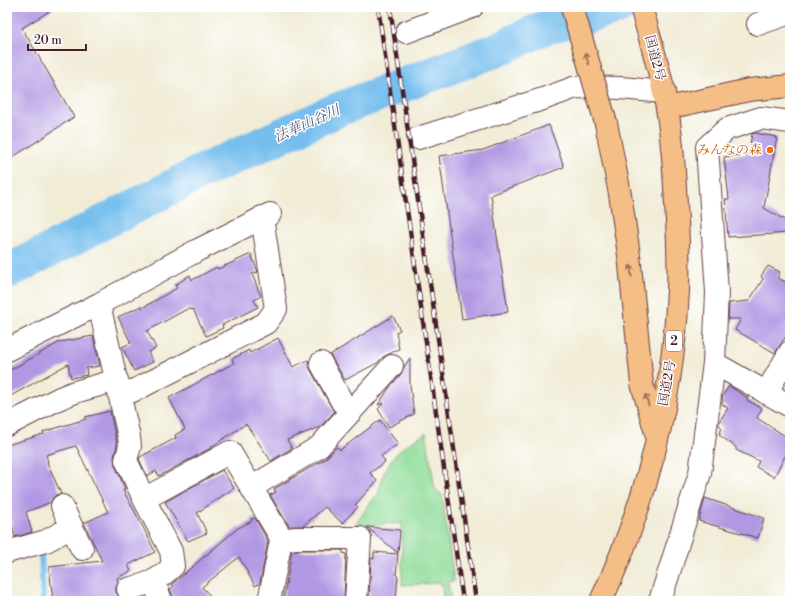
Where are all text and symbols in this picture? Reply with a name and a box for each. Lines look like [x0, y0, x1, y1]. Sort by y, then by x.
scale bar [28, 26, 86, 52]
text: 20 m [34, 33, 62, 48]
street label: 国道2号 [641, 34, 669, 82]
one-way arrow [583, 52, 590, 65]
water label: 法華山谷川 [271, 101, 344, 146]
place label: みんなの森 [697, 142, 762, 158]
marker: みんなの森 [765, 145, 775, 155]
one-way arrow [627, 265, 635, 278]
road number: 2 [666, 331, 682, 351]
street label: 国道2号 [655, 359, 679, 407]
one-way arrow [643, 394, 650, 407]

